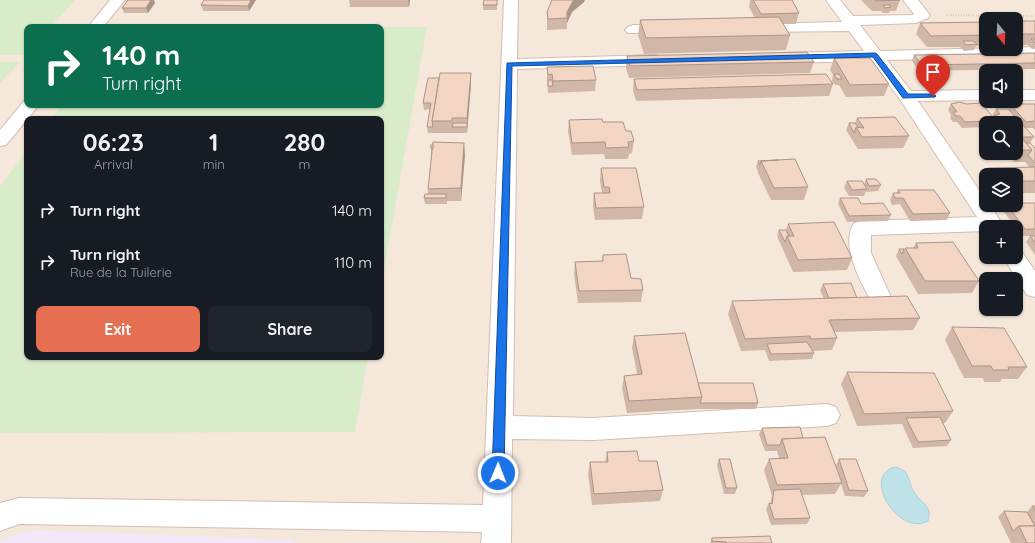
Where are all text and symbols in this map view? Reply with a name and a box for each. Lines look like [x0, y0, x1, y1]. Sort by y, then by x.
north arrow [979, 12, 1023, 56]
map controls [979, 12, 1023, 316]
text: 140 m [102, 37, 180, 72]
icon: right [36, 40, 88, 92]
pin [916, 55, 950, 96]
icon: arrive [922, 61, 944, 83]
button: sound [979, 64, 1023, 108]
text: Turn right [102, 72, 182, 95]
button: search [979, 116, 1023, 160]
text: 06:23 [83, 127, 144, 157]
text: 1 [209, 127, 218, 157]
text: 280 [284, 127, 325, 157]
text: Arrival [94, 156, 133, 172]
text: min [203, 156, 225, 172]
text: m [299, 156, 310, 172]
button: layers [979, 168, 1023, 212]
icon: right [36, 199, 58, 221]
text: Turn right [70, 201, 141, 220]
text: 140 m [332, 201, 372, 220]
button: + [979, 220, 1023, 264]
text: Turn right [70, 245, 141, 264]
icon: right [36, 251, 58, 273]
text: 110 m [334, 253, 372, 272]
text: Rue de la Tuilerie [70, 264, 172, 280]
button: − [979, 272, 1023, 316]
button: Exit [36, 306, 200, 352]
button: Share [208, 306, 372, 352]
position arrow [477, 452, 519, 494]

